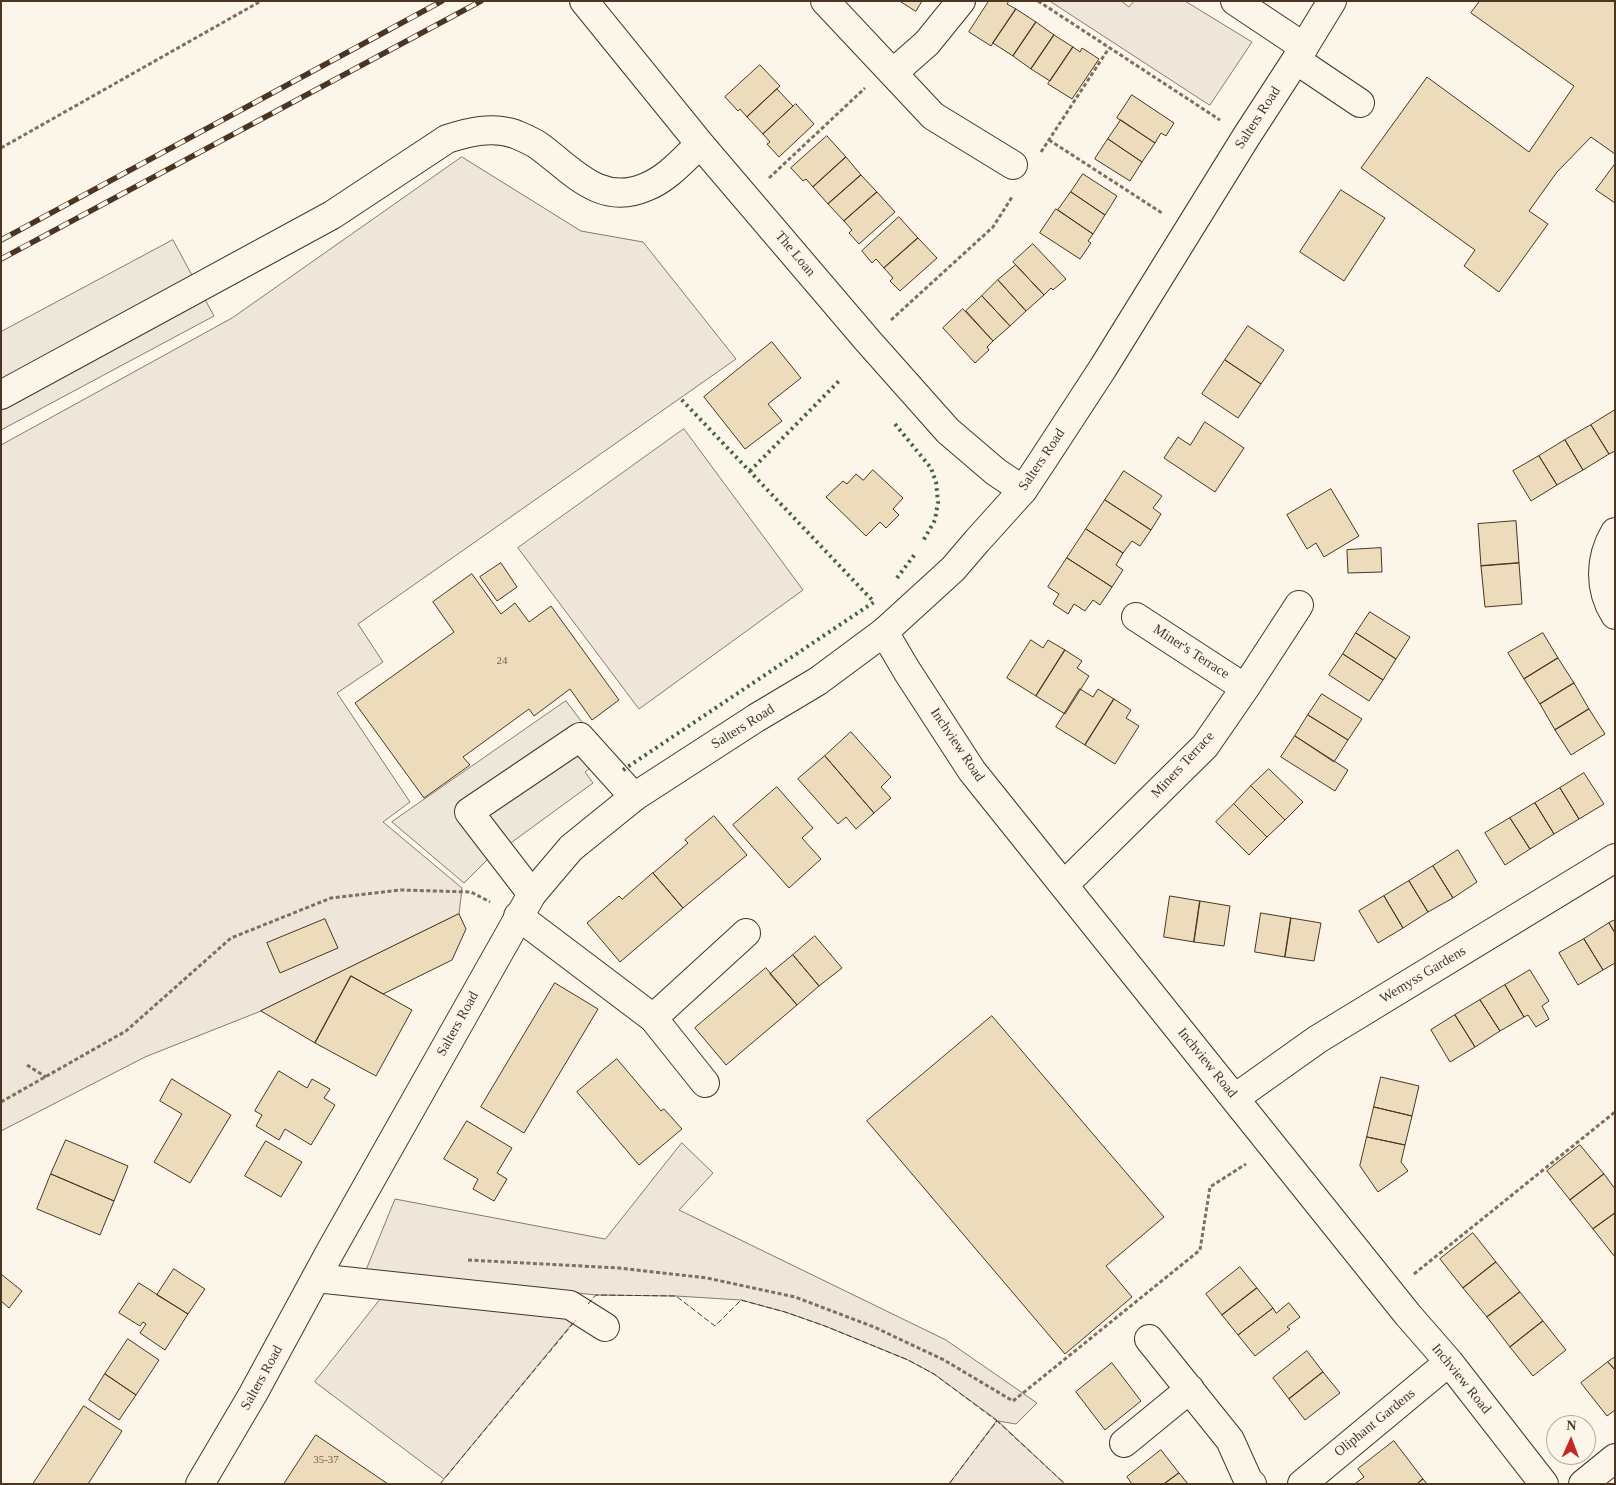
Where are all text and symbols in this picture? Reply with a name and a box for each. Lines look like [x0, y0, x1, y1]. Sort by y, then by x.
street label: Salters Road [1232, 84, 1284, 152]
street label: The Loan [771, 228, 819, 280]
street label: Salters Road [1015, 426, 1069, 494]
street label: Miner's Terrace [1150, 621, 1232, 683]
house number: 24 [497, 654, 508, 668]
street label: Salters Road [708, 701, 778, 753]
street label: Inchview Road [926, 705, 988, 785]
street label: Miners Terrace [1148, 728, 1218, 802]
street label: Wemyss Gardens [1377, 943, 1469, 1007]
street label: Salters Road [433, 989, 483, 1059]
street label: Inchview Road [1174, 1025, 1240, 1101]
street label: Inchview Road [1428, 1341, 1494, 1417]
street label: Salters Road [237, 1343, 287, 1413]
street label: Oliphant Gardens [1331, 1385, 1419, 1461]
north arrow [1546, 1415, 1596, 1465]
text: N [1566, 1418, 1577, 1433]
house number: 35-37 [313, 1453, 339, 1467]

